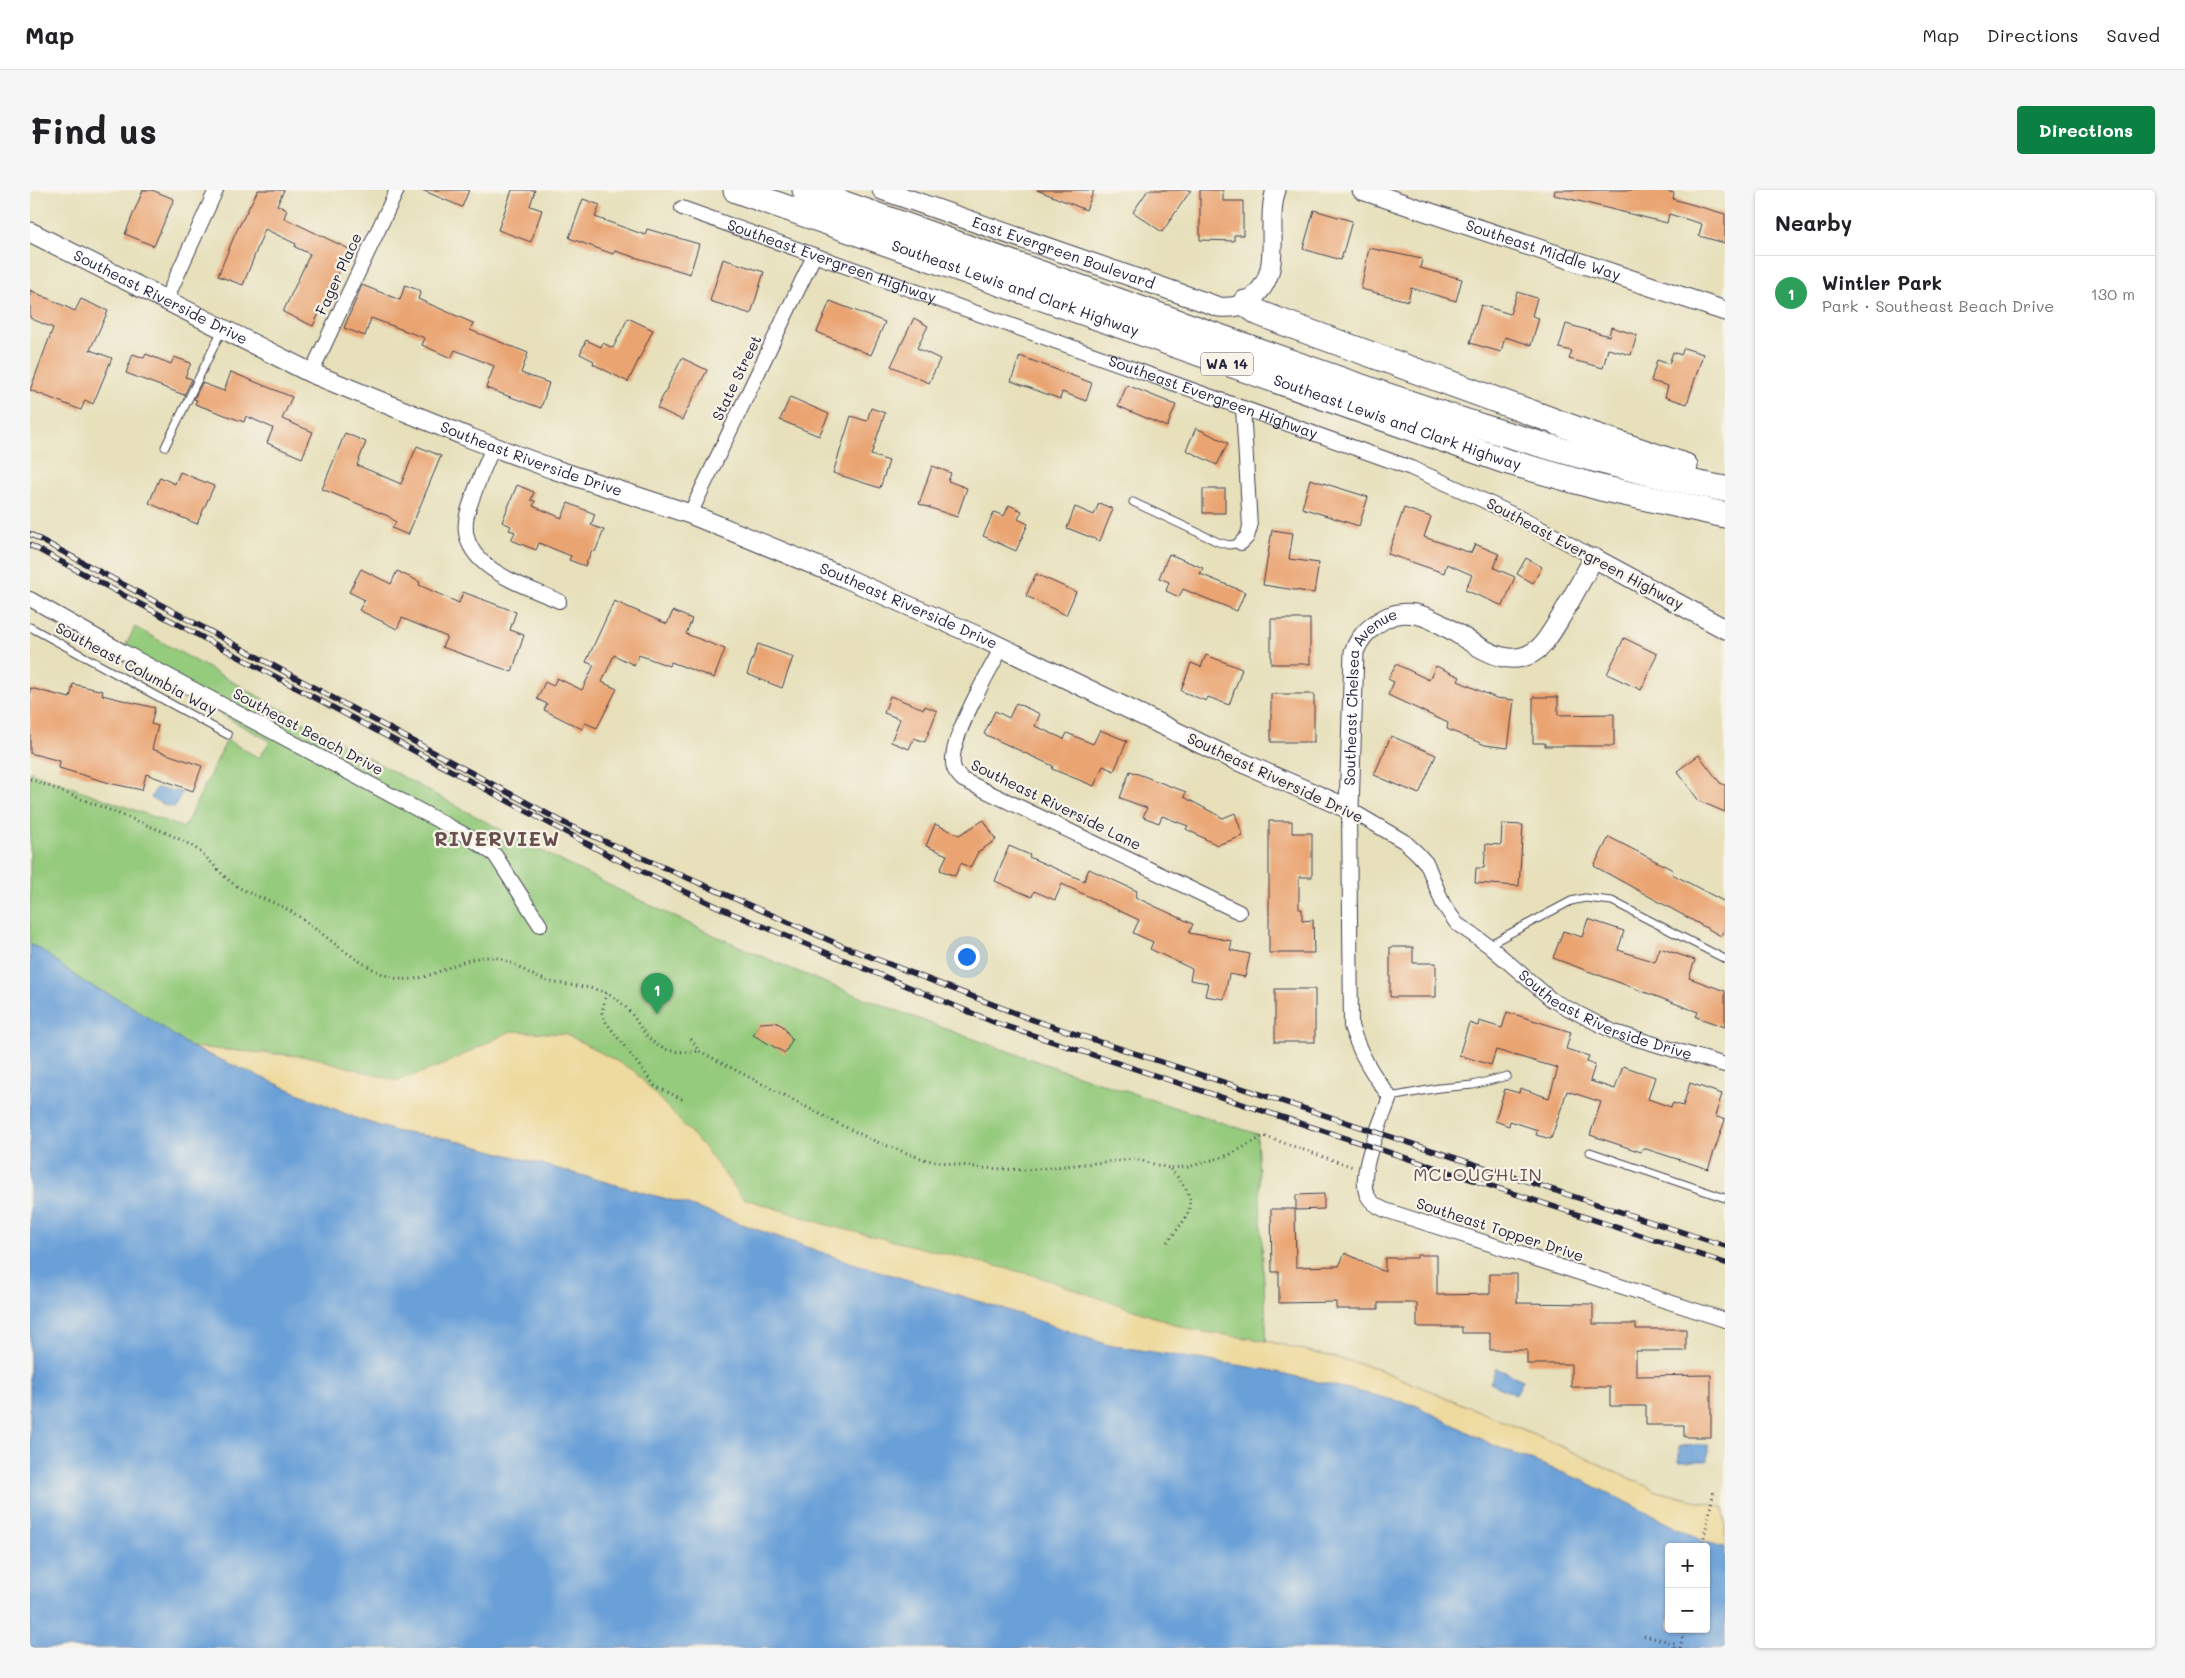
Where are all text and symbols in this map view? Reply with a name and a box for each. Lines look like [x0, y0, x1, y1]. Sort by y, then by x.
text: Map [25, 19, 74, 50]
text: Map [1922, 23, 1959, 47]
text: Directions [1987, 23, 2079, 47]
text: Saved [2107, 23, 2160, 47]
button: Directions [2017, 106, 2155, 154]
text: Find us [30, 107, 157, 153]
text: Nearby [1775, 209, 1852, 236]
street label: East Evergreen Boulevard [970, 211, 1158, 293]
street label: Southeast Evergreen Highway [725, 214, 940, 307]
street label: Southeast Middle Way [1464, 214, 1624, 285]
street label: Fager Place [310, 229, 366, 318]
street label: Southeast Lewis and Clark Highway [889, 235, 1142, 340]
street label: Southeast Riverside Drive [71, 245, 251, 349]
text: Wintler Park [1822, 270, 1942, 295]
text: 1 [1787, 283, 1795, 304]
text: 130 m [2091, 283, 2135, 304]
text: Park · Southeast Beach Drive [1822, 295, 2054, 316]
street label: State Street [707, 331, 765, 424]
street label: Southeast Evergreen Highway [1106, 350, 1321, 443]
road number: WA 14 [1201, 352, 1253, 375]
street label: Southeast Lewis and Clark Highway [1271, 369, 1524, 474]
street label: Southeast Riverside Drive [438, 416, 625, 500]
street label: Southeast Evergreen Highway [1483, 493, 1688, 614]
street label: Southeast Riverside Drive [817, 557, 1001, 653]
street label: Southeast Chelsea Avenue [1339, 603, 1400, 786]
street label: Southeast Columbia Way [52, 617, 221, 719]
street label: Southeast Beach Drive [230, 683, 387, 779]
street label: Southeast Riverside Drive [1184, 727, 1367, 827]
street label: Southeast Riverside Lane [968, 754, 1145, 854]
district label: RIVERVIEW [434, 825, 560, 851]
your location [954, 944, 980, 970]
street label: Southeast Riverside Drive [1515, 965, 1695, 1064]
pin: 1 [641, 973, 673, 1014]
district label: MCLOUGHLIN [1413, 1162, 1543, 1186]
street label: Southeast Topper Drive [1414, 1193, 1587, 1266]
map controls [1665, 1543, 1710, 1633]
button: + [1665, 1543, 1710, 1588]
button: − [1665, 1588, 1710, 1633]

